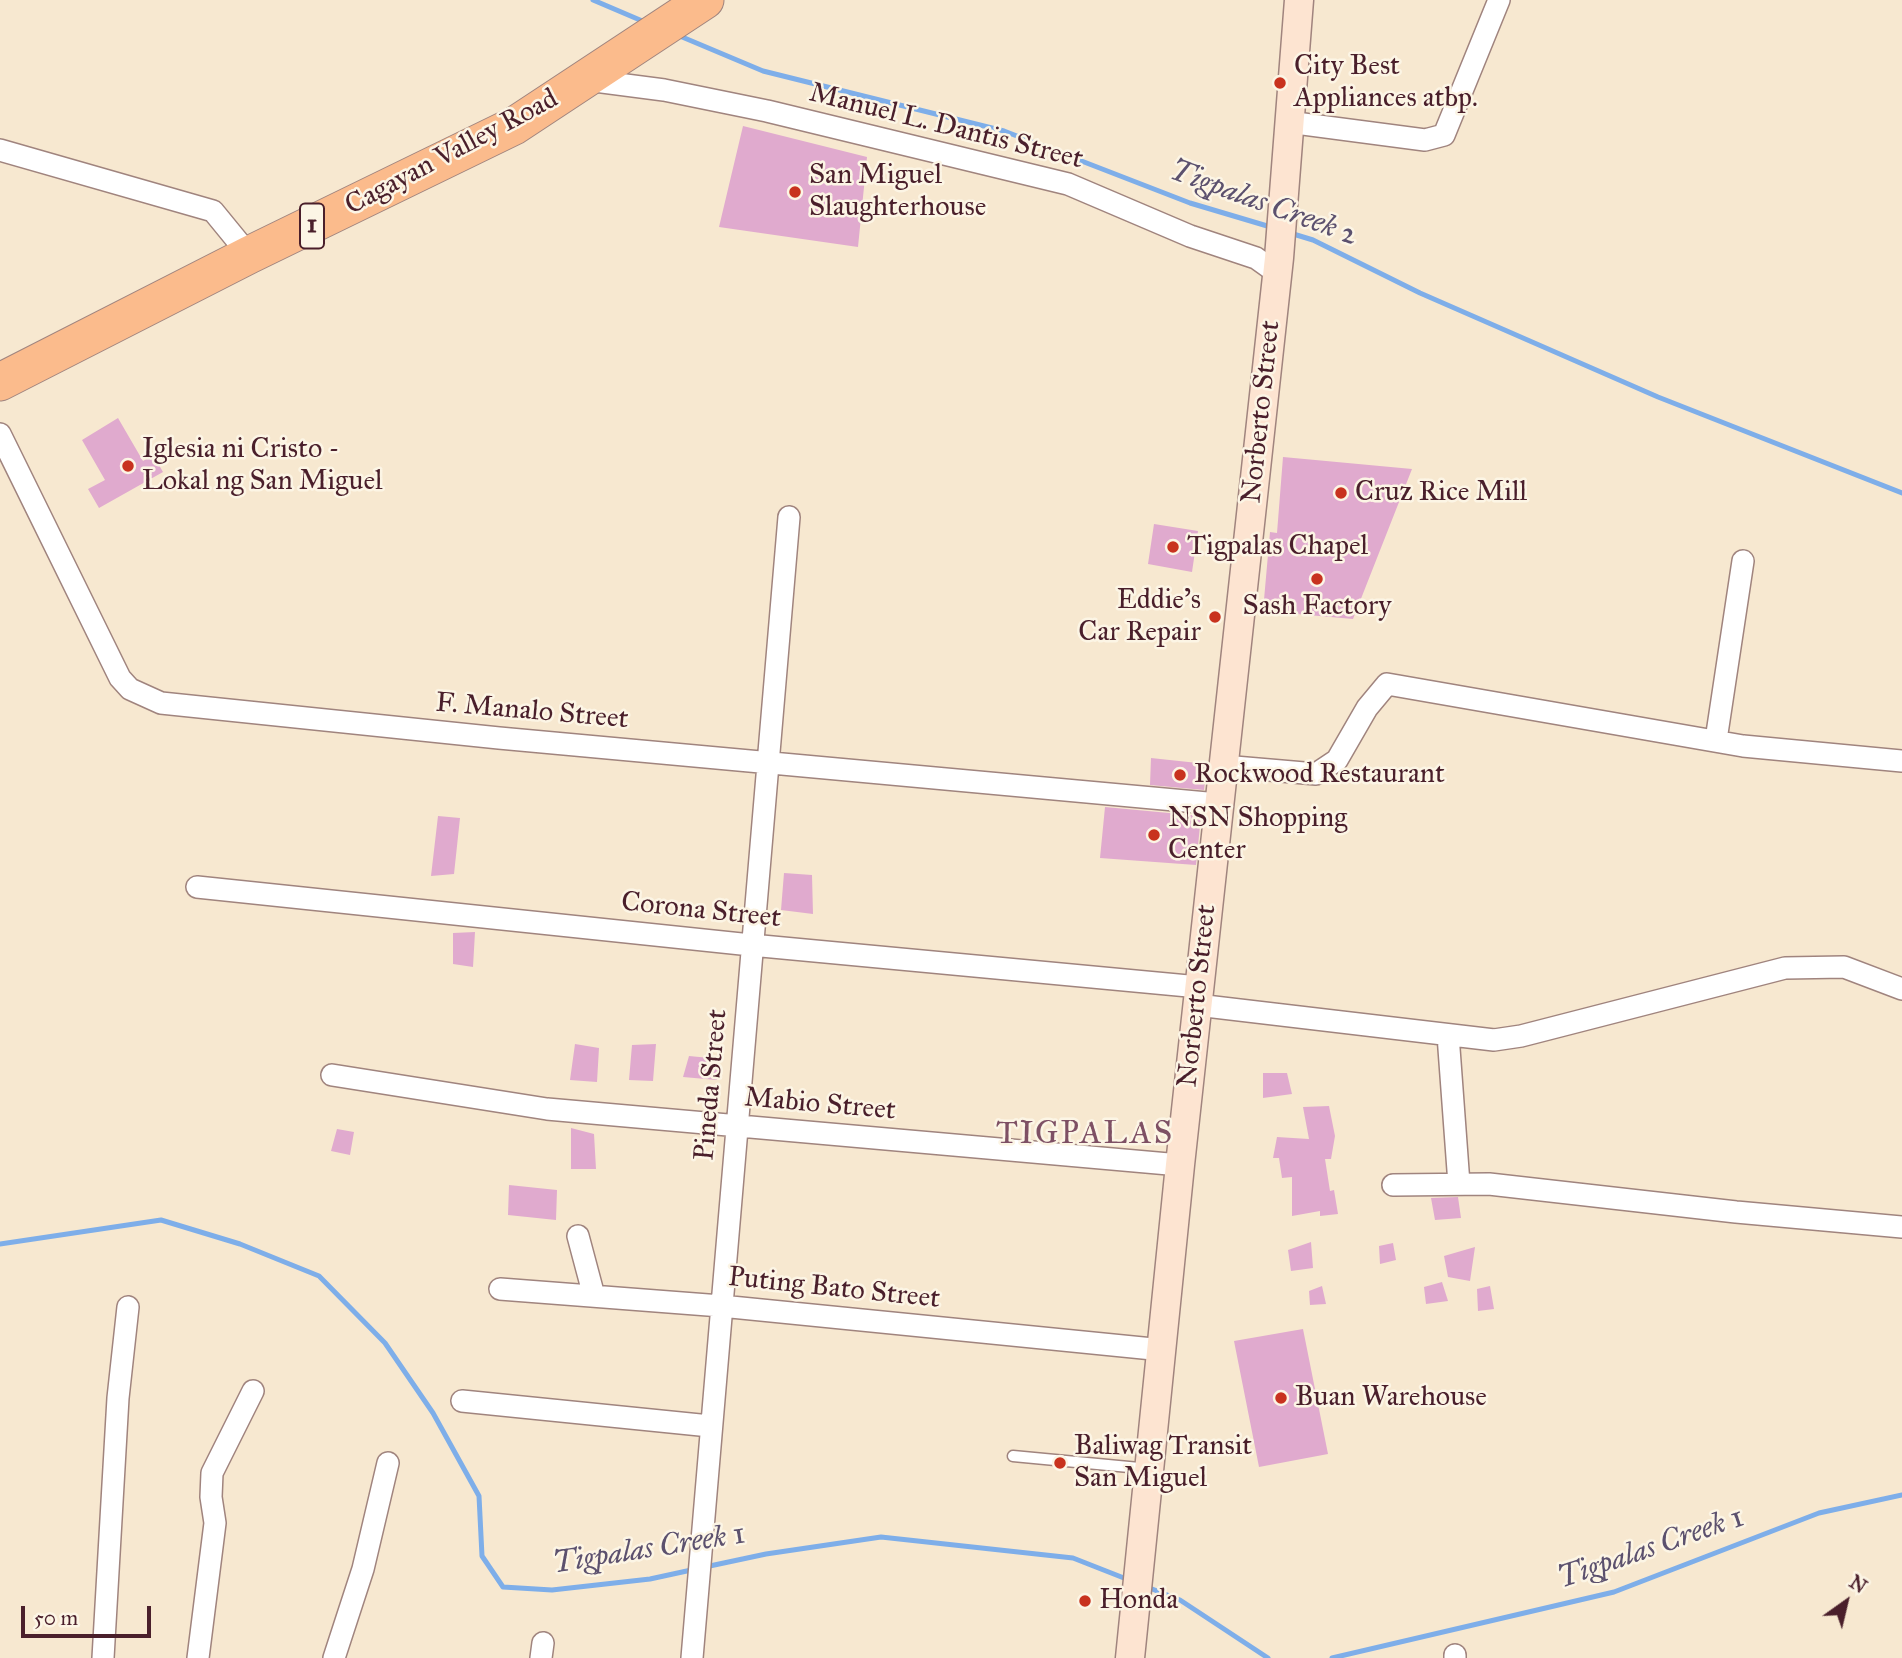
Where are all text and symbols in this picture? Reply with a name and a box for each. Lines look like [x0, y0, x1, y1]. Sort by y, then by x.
place label: City Best Appliances atbp. [1294, 50, 1478, 116]
marker: City Best Appliances atbp. [1272, 75, 1288, 91]
street label: Manuel L. Dantis Street [806, 77, 1086, 177]
street label: Cagayan Valley Road [340, 83, 564, 223]
water label: Tigpalas Creek 2 [1164, 153, 1362, 255]
place label: San Miguel Slaughterhouse [809, 159, 986, 225]
marker: San Miguel Slaughterhouse [787, 184, 803, 200]
road number: 1 [300, 204, 324, 248]
street label: Norberto Street [1236, 319, 1288, 505]
place label: Iglesia ni Cristo - Lokal ng San Miguel [142, 433, 383, 499]
marker: Iglesia ni Cristo - Lokal ng San Miguel [120, 458, 136, 474]
place label: Cruz Rice Mill [1355, 476, 1527, 510]
marker: Cruz Rice Mill [1333, 485, 1349, 501]
place label: Tigpalas Chapel [1187, 530, 1368, 564]
marker: Tigpalas Chapel [1165, 539, 1181, 555]
marker: Sash Factory [1309, 571, 1325, 587]
place label: Eddie's Car Repair [1078, 584, 1201, 650]
place label: Sash Factory [1243, 590, 1391, 624]
marker: Eddie's Car Repair [1207, 609, 1223, 625]
street label: F. Manalo Street [434, 687, 630, 737]
place label: Rockwood Restaurant [1194, 758, 1445, 792]
marker: Rockwood Restaurant [1172, 767, 1188, 783]
place label: NSN Shopping Center [1168, 802, 1347, 868]
marker: NSN Shopping Center [1146, 827, 1162, 843]
street label: Corona Street [619, 886, 783, 936]
street label: Norberto Street [1172, 903, 1224, 1089]
street label: Pineda Street [689, 1008, 735, 1162]
street label: Mabio Street [743, 1082, 897, 1128]
district label: TIGPALAS [997, 1116, 1173, 1154]
street label: Puting Bato Street [726, 1261, 942, 1317]
place label: Buan Warehouse [1295, 1381, 1487, 1415]
marker: Buan Warehouse [1273, 1390, 1289, 1406]
place label: Baliwag Transit San Miguel [1074, 1430, 1252, 1496]
marker: Baliwag Transit San Miguel [1052, 1455, 1068, 1471]
water label: Tigpalas Creek 1 [1553, 1500, 1749, 1598]
water label: Tigpalas Creek 1 [550, 1517, 748, 1583]
north arrow [1811, 1567, 1881, 1637]
text: N [1845, 1570, 1871, 1598]
place label: Honda [1099, 1584, 1178, 1618]
scale bar [24, 1592, 154, 1636]
marker: Honda [1077, 1593, 1093, 1609]
text: 50 m [34, 1605, 78, 1631]

